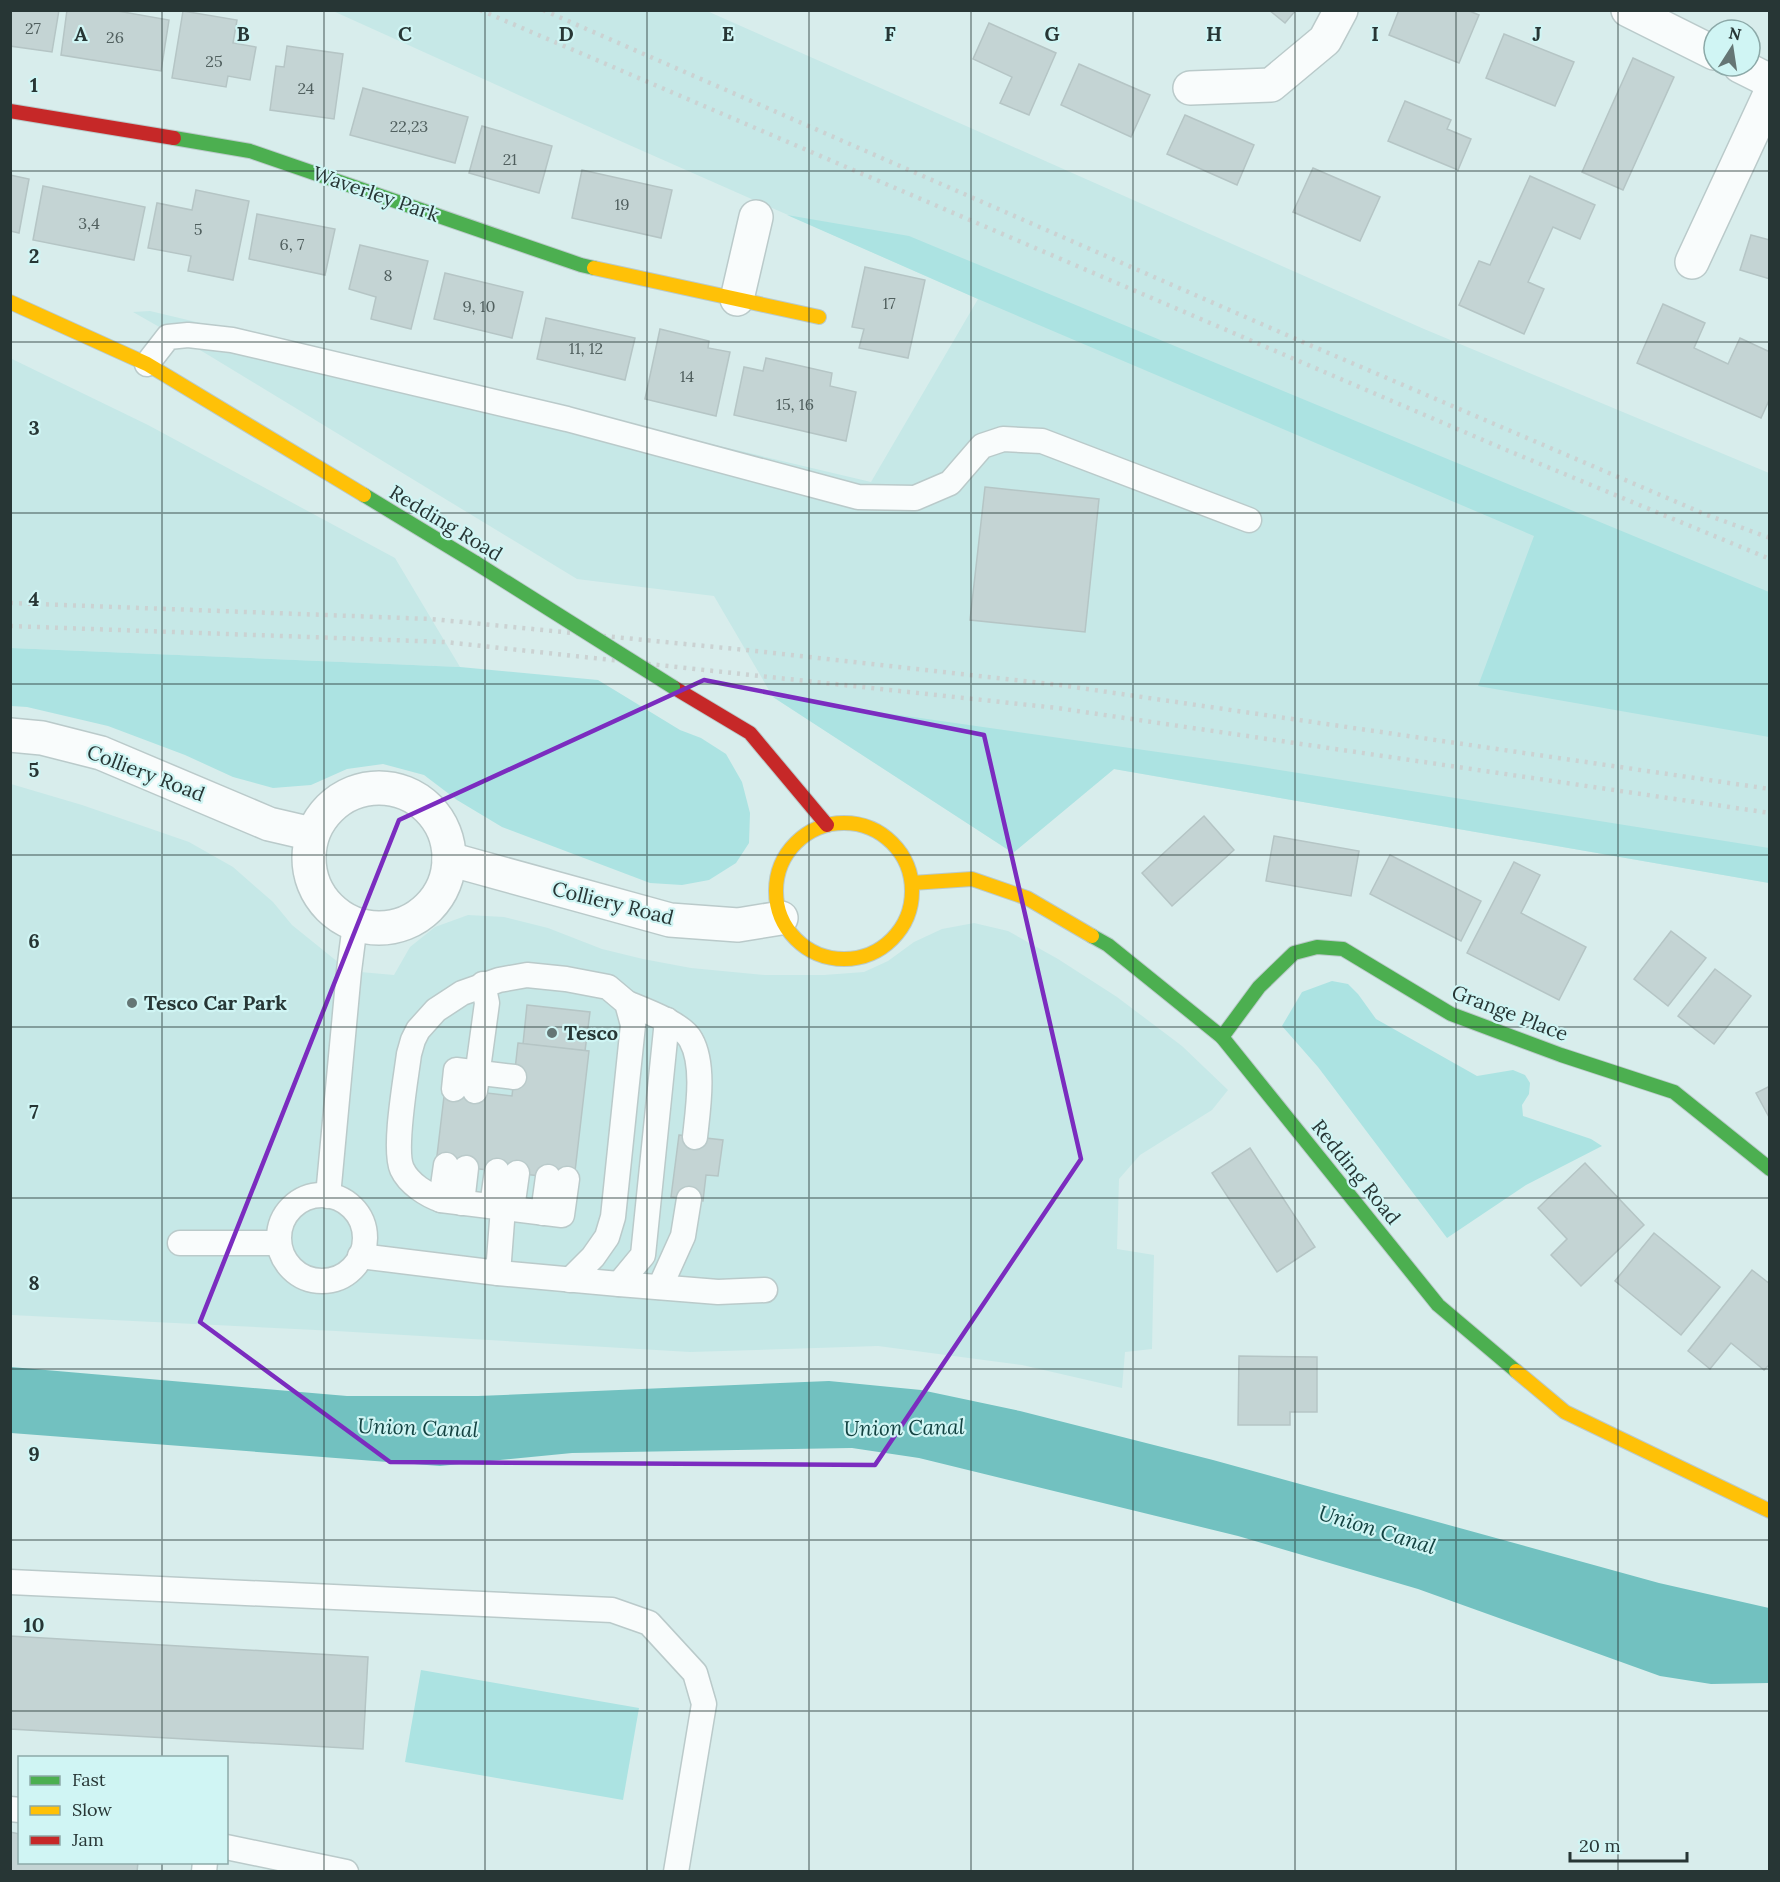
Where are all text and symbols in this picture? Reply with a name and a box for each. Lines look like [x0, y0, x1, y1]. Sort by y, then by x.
house number: 27 [25, 18, 42, 38]
north arrow [1702, 18, 1762, 78]
text: A [74, 21, 88, 46]
text: B [236, 21, 250, 46]
text: C [398, 21, 412, 46]
text: D [558, 21, 574, 46]
text: E [722, 21, 734, 46]
text: F [884, 21, 896, 46]
text: G [1044, 21, 1060, 46]
text: H [1206, 21, 1222, 46]
text: I [1371, 21, 1379, 46]
text: J [1532, 21, 1542, 46]
text: N [1727, 22, 1743, 44]
house number: 26 [106, 27, 124, 47]
house number: 25 [205, 51, 223, 71]
text: 1 [30, 72, 38, 97]
house number: 24 [298, 78, 315, 98]
house number: 22,23 [390, 116, 428, 136]
house number: 21 [503, 149, 517, 169]
street label: Waverley Park [310, 160, 443, 227]
house number: 19 [614, 194, 630, 214]
house number: 3,4 [78, 213, 100, 233]
house number: 5 [194, 219, 202, 239]
house number: 6, 7 [280, 234, 305, 254]
text: 2 [29, 243, 39, 268]
house number: 8 [384, 265, 393, 285]
house number: 17 [882, 293, 896, 313]
house number: 9, 10 [462, 296, 496, 316]
house number: 11, 12 [569, 338, 603, 358]
house number: 14 [680, 366, 695, 386]
house number: 15, 16 [776, 394, 814, 414]
text: 3 [28, 415, 40, 440]
street label: Redding Road [385, 479, 507, 566]
text: 4 [29, 586, 40, 611]
street label: Colliery Road [84, 739, 209, 806]
text: 5 [29, 757, 40, 782]
street label: Colliery Road [550, 875, 676, 930]
text: 6 [28, 928, 40, 953]
street label: Grange Place [1449, 979, 1572, 1046]
place label: Tesco Car Park [144, 990, 287, 1015]
marker: Tesco Car Park [125, 996, 139, 1010]
place label: Tesco [564, 1020, 618, 1045]
marker: Tesco [545, 1026, 559, 1040]
text: 7 [29, 1099, 39, 1124]
street label: Redding Road [1307, 1114, 1406, 1229]
text: 8 [28, 1270, 40, 1295]
water label: Union Canal [357, 1412, 479, 1443]
water label: Union Canal [843, 1413, 965, 1442]
text: 9 [28, 1441, 40, 1466]
water label: Union Canal [1315, 1499, 1439, 1560]
text: 10 [24, 1612, 44, 1637]
legend [18, 1756, 228, 1864]
text: Fast [72, 1768, 106, 1791]
text: Slow [72, 1798, 112, 1821]
scale bar [1570, 1825, 1687, 1863]
text: Jam [71, 1828, 104, 1851]
text: 20 m [1579, 1834, 1621, 1857]

